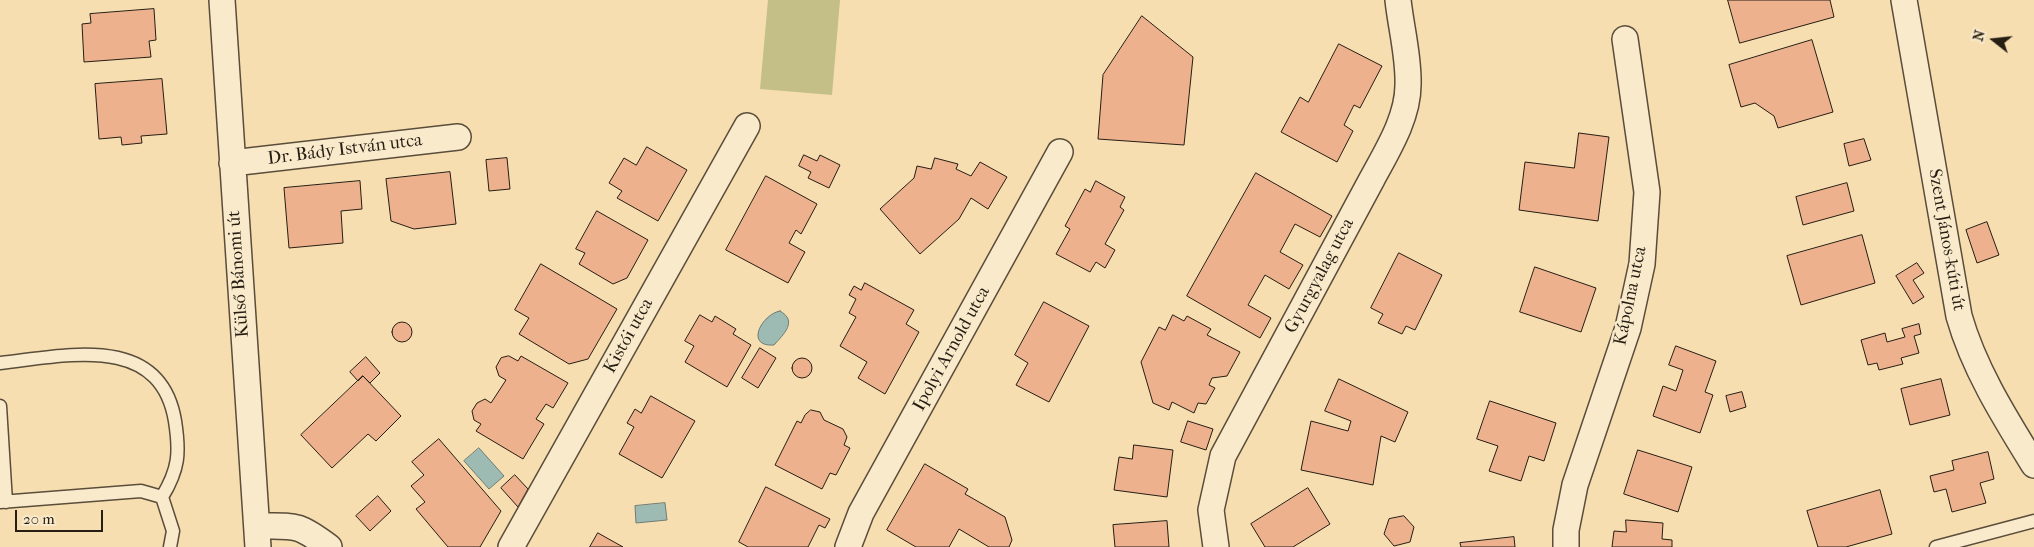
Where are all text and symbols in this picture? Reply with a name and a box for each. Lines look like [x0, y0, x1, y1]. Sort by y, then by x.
north arrow [1969, 15, 2019, 65]
text: N [1969, 28, 1989, 43]
street label: Dr. Bády István utca [266, 130, 424, 170]
street label: Szent János-kúti út [1923, 167, 1969, 313]
street label: Külső Bánomi út [224, 210, 254, 338]
street label: Gyurgyalag utca [1281, 215, 1359, 337]
street label: Kápolna utca [1610, 244, 1652, 348]
street label: Ipolyi Arnold utca [909, 283, 995, 415]
street label: Kistói utca [600, 295, 658, 377]
scale bar [18, 500, 105, 532]
text: 20 m [23, 510, 55, 528]

